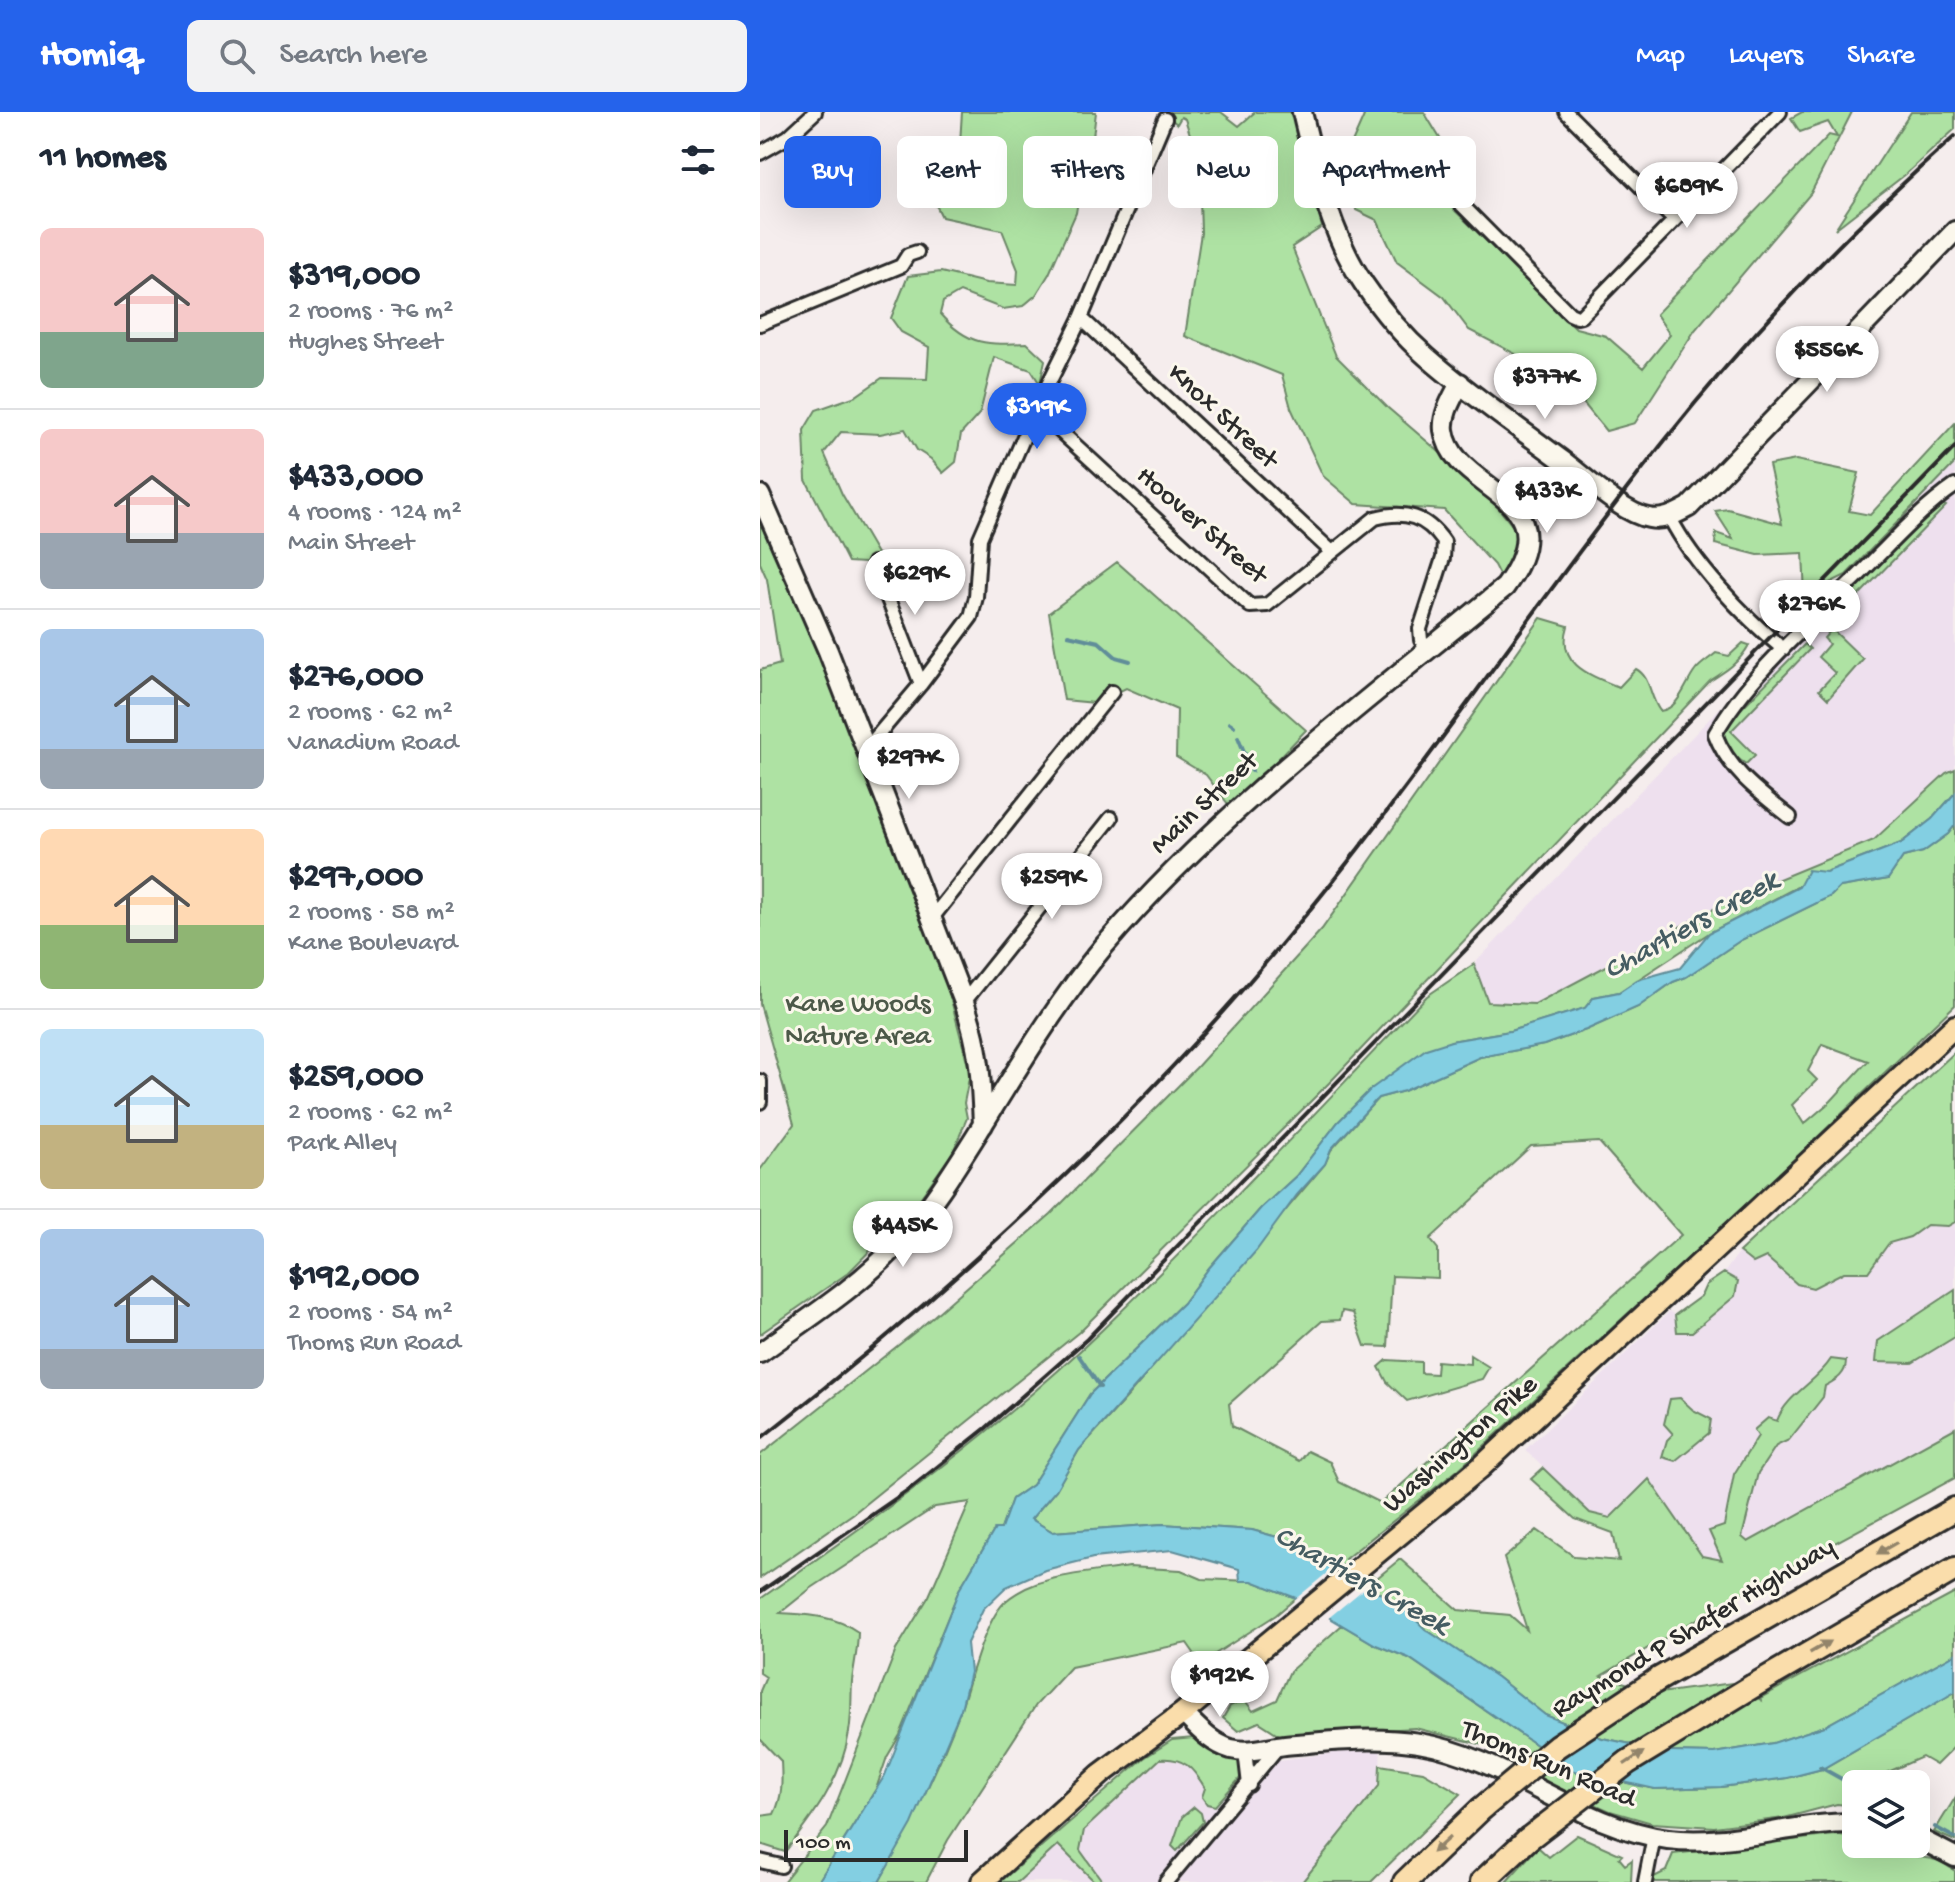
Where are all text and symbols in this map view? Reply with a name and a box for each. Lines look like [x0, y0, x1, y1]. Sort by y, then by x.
search box [187, 20, 747, 92]
text: Homiq [40, 34, 139, 78]
icon: search [215, 34, 259, 78]
text: Search here [279, 39, 427, 74]
text: Map [1636, 40, 1685, 73]
text: Layers [1729, 40, 1803, 73]
text: Share [1847, 40, 1915, 73]
chip: Buy [784, 136, 881, 208]
chip: Rent [897, 136, 1007, 208]
chip: Filters [1023, 136, 1152, 208]
chip: New [1168, 136, 1278, 208]
chip: Apartment [1294, 136, 1476, 208]
icon: filters [676, 138, 720, 182]
text: 11 homes [40, 140, 166, 180]
pin: $689K [1631, 162, 1743, 230]
text: $689K [1654, 172, 1720, 203]
text: $319,000 [288, 257, 420, 297]
icon: home [104, 260, 200, 356]
text: 2 rooms · 76 m² [288, 297, 453, 328]
pin: $556K [1771, 326, 1883, 394]
text: Hughes Street [288, 328, 442, 359]
text: $556K [1794, 336, 1860, 367]
pin: $377K [1489, 353, 1601, 421]
street label: Knox Street [1160, 357, 1286, 478]
text: $377K [1512, 363, 1578, 394]
pin: $319K [981, 383, 1093, 451]
text: $319K [1005, 393, 1069, 424]
text: $433,000 [288, 458, 423, 498]
street label: Hoover Street [1129, 460, 1275, 594]
icon: home [104, 461, 200, 557]
pin: $433K [1491, 467, 1603, 535]
text: $433K [1514, 477, 1580, 508]
text: 4 rooms · 124 m² [288, 498, 462, 529]
text: Main Street [288, 529, 414, 560]
pin: $629K [859, 549, 971, 617]
text: $629K [883, 559, 947, 590]
pin: $276K [1754, 580, 1866, 648]
text: $276K [1777, 590, 1843, 621]
text: $276,000 [288, 658, 423, 698]
icon: home [104, 661, 200, 757]
text: 2 rooms · 62 m² [288, 698, 452, 729]
text: Vanadium Road [288, 729, 458, 760]
pin: $297K [853, 733, 965, 801]
text: $297K [876, 743, 942, 774]
street label: Main Street [1144, 744, 1268, 862]
pin: $259K [996, 853, 1108, 921]
text: $297,000 [288, 858, 423, 898]
icon: home [104, 861, 200, 957]
text: $259K [1019, 863, 1085, 894]
water label: Chartiers Creek [1599, 863, 1788, 989]
text: 2 rooms · 58 m² [288, 898, 454, 929]
text: Kane Boulevard [288, 929, 457, 960]
park label: Kane Woods Nature Area [785, 989, 932, 1054]
text: $259,000 [288, 1058, 423, 1098]
icon: home [104, 1061, 200, 1157]
text: 2 rooms · 62 m² [288, 1098, 452, 1129]
text: Park Alley [288, 1129, 397, 1160]
pin: $445K [847, 1201, 959, 1269]
text: $445K [871, 1211, 935, 1242]
text: $192,000 [288, 1258, 419, 1298]
icon: home [104, 1261, 200, 1357]
text: 2 rooms · 54 m² [288, 1298, 453, 1329]
text: Thoms Run Road [288, 1329, 461, 1360]
street label: Washington Pike [1377, 1368, 1546, 1521]
water label: Chartiers Creek [1268, 1520, 1457, 1646]
street label: Raymond P Shafer Highway [1547, 1531, 1842, 1727]
one-way arrow [1876, 1541, 1898, 1555]
one-way arrow [1809, 1640, 1832, 1654]
pin: $192K [1164, 1651, 1276, 1719]
text: $192K [1189, 1661, 1251, 1692]
street label: Thoms Run Road [1454, 1713, 1642, 1818]
one-way arrow [1624, 1751, 1645, 1766]
map controls [1842, 1770, 1930, 1858]
button: layers [1842, 1770, 1930, 1858]
scale bar [784, 1826, 968, 1862]
text: 100 m [796, 1831, 851, 1857]
one-way arrow [1432, 1836, 1451, 1854]

